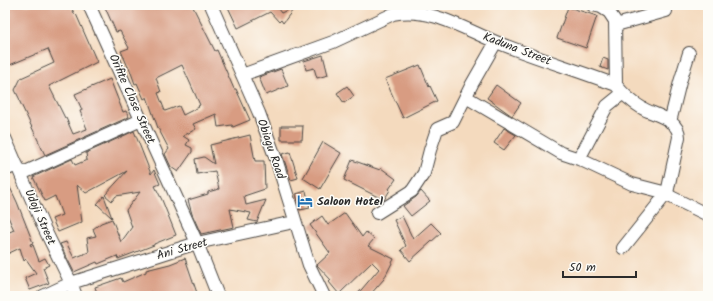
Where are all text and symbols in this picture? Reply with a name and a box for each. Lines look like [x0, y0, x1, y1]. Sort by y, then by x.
street label: Kaduna Street [480, 27, 554, 71]
street label: Orifite Close Street [104, 51, 160, 147]
street label: Obiagu Road [252, 116, 290, 183]
street label: Udoji Street [19, 186, 61, 248]
hotel icon: Saloon Hotel [296, 192, 314, 210]
place label: Saloon Hotel [317, 192, 384, 211]
street label: Ani Street [154, 233, 210, 265]
scale bar [563, 253, 636, 279]
text: 50 m [569, 258, 596, 277]

